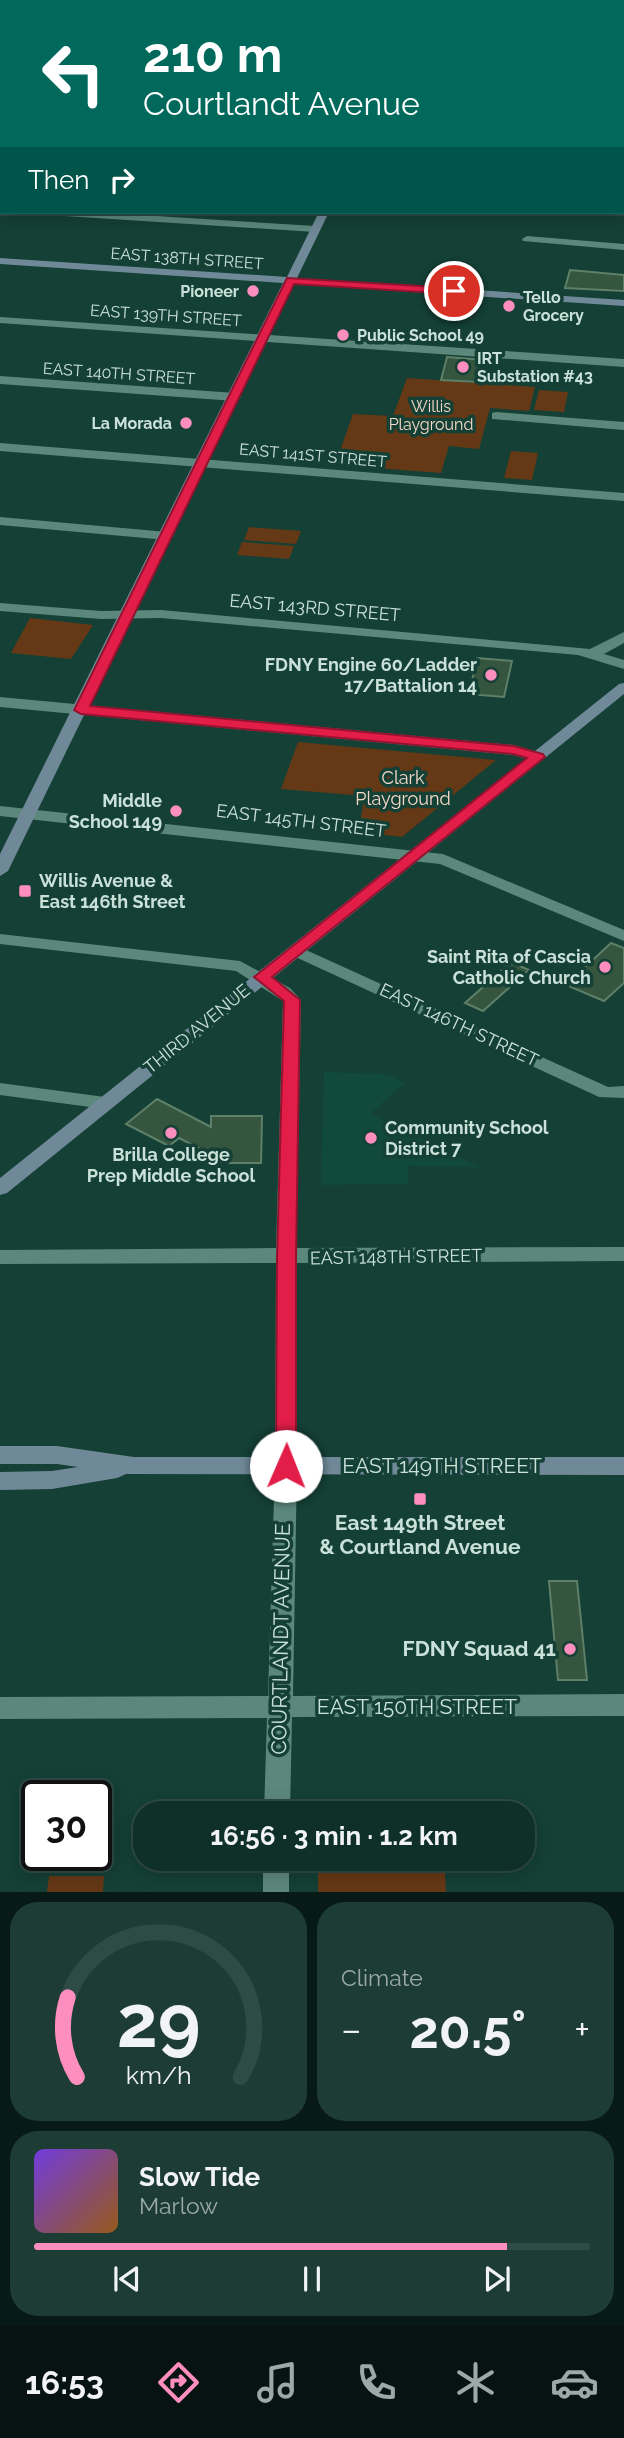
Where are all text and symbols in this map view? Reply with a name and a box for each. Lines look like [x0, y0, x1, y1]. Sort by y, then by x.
text: 210 m [143, 26, 282, 83]
icon: left [28, 28, 119, 119]
text: Courtlandt Avenue [143, 85, 420, 122]
icon: right [103, 161, 141, 199]
text: Then [28, 165, 89, 195]
street label: EAST 138TH STREET [110, 244, 264, 273]
pin [424, 261, 484, 321]
icon: arrive [435, 272, 473, 310]
place label: Pioneer [180, 282, 239, 301]
marker: Pioneer [245, 283, 261, 299]
place label: Tello Grocery [523, 288, 584, 325]
marker: Tello Grocery [501, 298, 517, 314]
street label: EAST 139TH STREET [90, 301, 243, 330]
place label: Public School 49 [357, 326, 484, 345]
marker: Public School 49 [335, 327, 351, 343]
place label: IRT Substation #43 [477, 349, 593, 386]
street label: EAST 140TH STREET [42, 359, 196, 388]
marker: IRT Substation #43 [455, 359, 471, 375]
park label: Willis Playground [389, 397, 473, 434]
place label: La Morada [91, 414, 172, 433]
marker: La Morada [178, 415, 194, 431]
street label: EAST 141ST STREET [238, 440, 388, 471]
street label: EAST 143RD STREET [229, 590, 402, 625]
place label: FDNY Engine 60/Ladder 17/Battalion 14 [265, 654, 477, 696]
marker: FDNY Engine 60/Ladder 17/Battalion 14 [483, 667, 499, 683]
park label: Clark Playground [355, 767, 451, 809]
place label: Middle School 149 [69, 790, 162, 832]
street label: EAST 145TH STREET [215, 800, 387, 841]
marker: Middle School 149 [168, 803, 184, 819]
place label: Willis Avenue & East 146th Street [39, 870, 185, 912]
marker: Willis Avenue & East 146th Street [17, 883, 33, 899]
place label: Saint Rita of Cascia Catholic Church [427, 946, 591, 988]
marker: Saint Rita of Cascia Catholic Church [597, 959, 613, 975]
street label: THIRD AVENUE [140, 979, 254, 1078]
street label: EAST 146TH STREET [377, 979, 542, 1071]
place label: Community School District 7 [385, 1117, 549, 1159]
marker: Brilla College Prep Middle School [163, 1125, 179, 1141]
marker: Community School District 7 [363, 1130, 379, 1146]
place label: Brilla College Prep Middle School [87, 1144, 255, 1186]
street label: EAST 148TH STREET [310, 1244, 482, 1269]
position arrow [249, 1429, 323, 1503]
street label: EAST 149TH STREET [342, 1453, 542, 1478]
marker: East 149th Street & Courtland Avenue [412, 1491, 428, 1507]
place label: East 149th Street & Courtland Avenue [319, 1510, 521, 1559]
street label: COURTLANDT AVENUE [266, 1523, 295, 1755]
place label: FDNY Squad 41 [403, 1636, 556, 1661]
marker: FDNY Squad 41 [562, 1641, 578, 1657]
street label: EAST 150TH STREET [317, 1694, 517, 1719]
speed limit sign: 30 [21, 1780, 112, 1871]
text: 16:56 · 3 min · 1.2 km [210, 1821, 458, 1851]
text: Climate [341, 1964, 423, 1991]
text: 29 [117, 1980, 200, 2065]
text: 20.5° [410, 1999, 526, 2060]
text: − [341, 2007, 361, 2052]
text: + [574, 2007, 590, 2052]
text: km/h [126, 2060, 191, 2090]
text: Slow Tide [139, 2162, 260, 2192]
text: Marlow [139, 2192, 218, 2219]
icon: previous [108, 2260, 146, 2298]
icon: pause [293, 2260, 331, 2298]
icon: next [478, 2260, 516, 2298]
icon: directions [154, 2358, 203, 2407]
icon: music [253, 2358, 302, 2407]
icon: phone [352, 2358, 401, 2407]
icon: climate [451, 2358, 500, 2407]
icon: car [550, 2358, 599, 2407]
text: 16:53 [25, 2364, 104, 2401]

